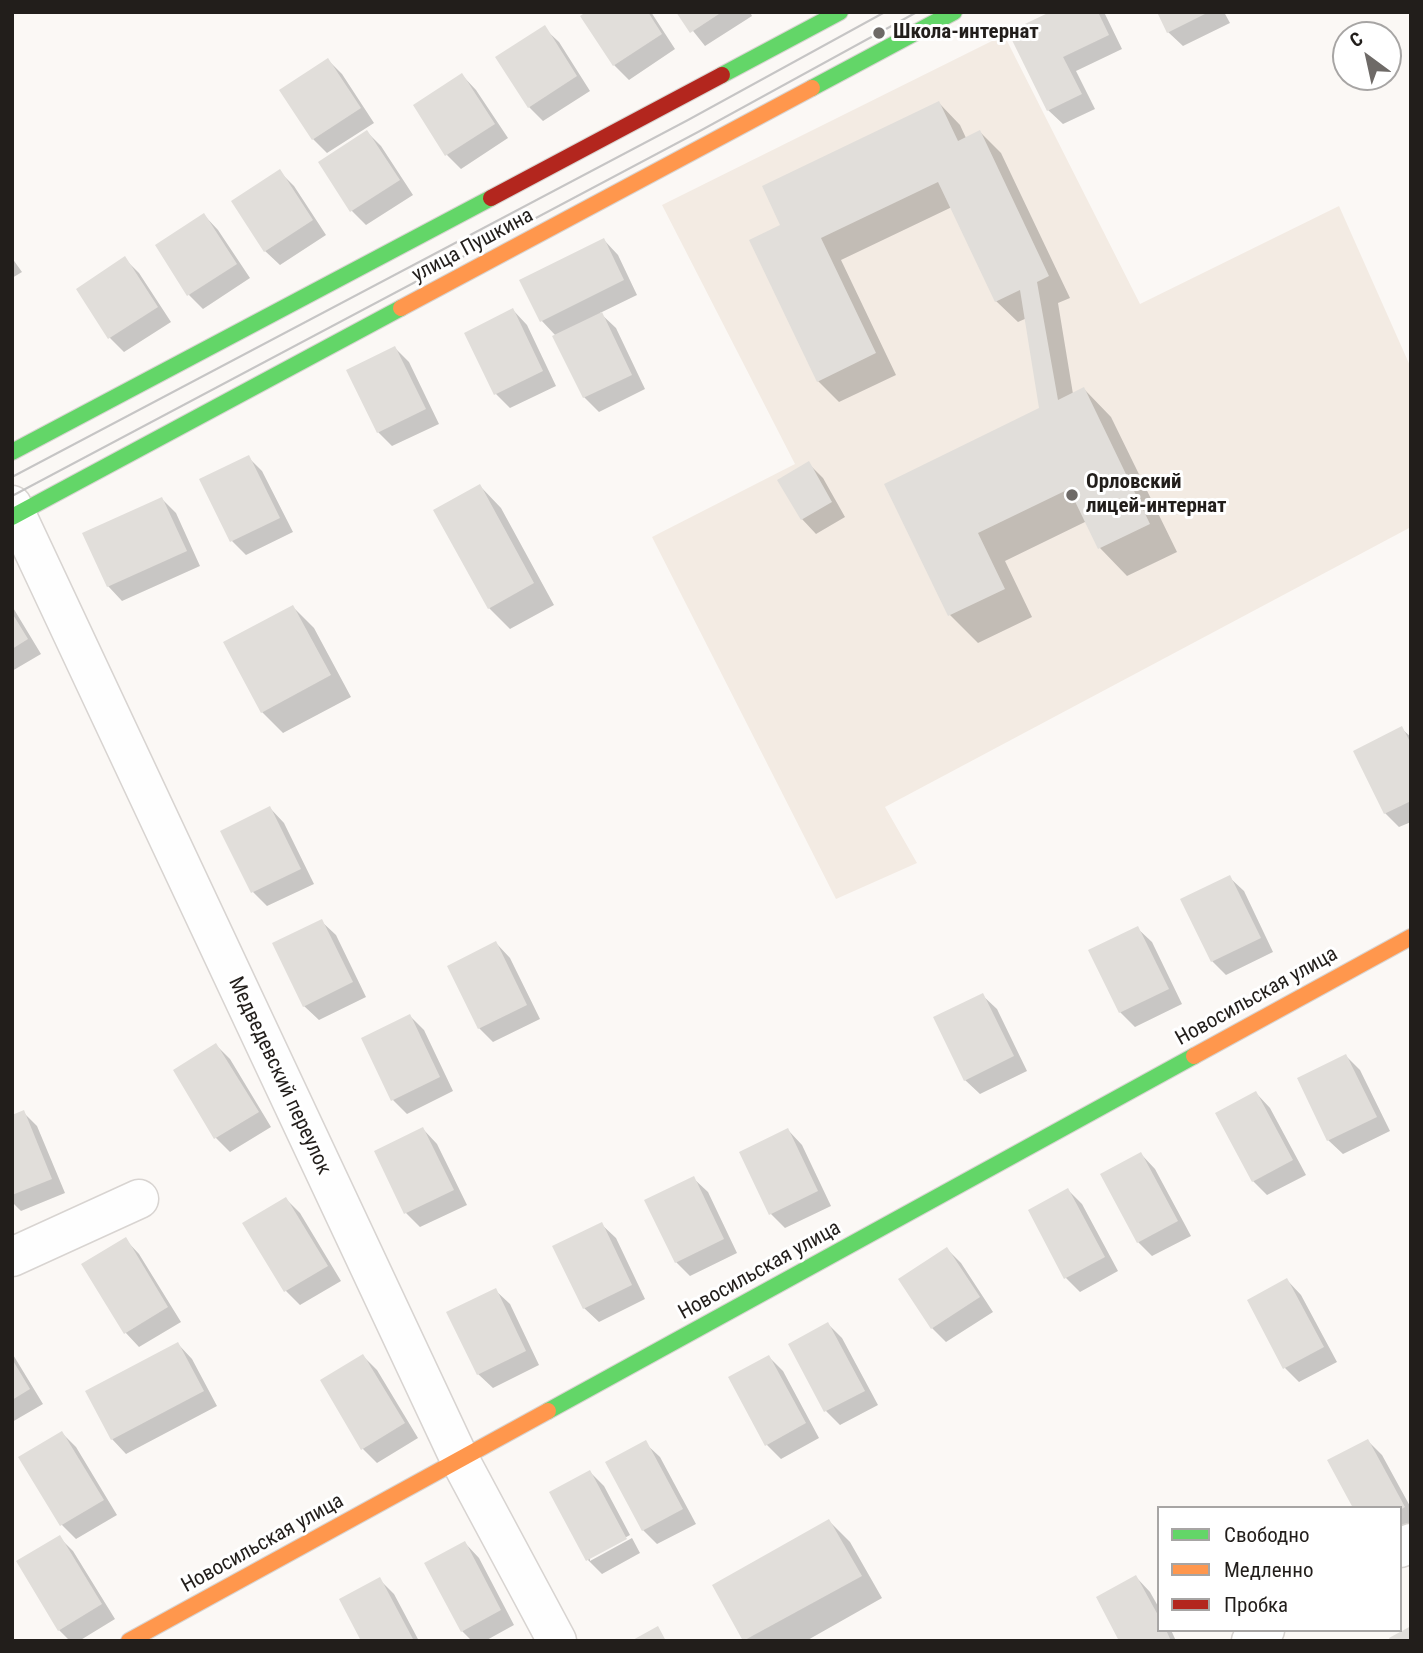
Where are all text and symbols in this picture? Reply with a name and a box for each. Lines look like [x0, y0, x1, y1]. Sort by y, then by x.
place label: Школа-интернат [893, 20, 1039, 46]
north arrow [1332, 21, 1402, 91]
marker: Школа-интернат [871, 25, 887, 41]
text: С [1346, 27, 1367, 52]
street label: улица Пушкина [408, 203, 538, 289]
place label: Орловский лицей-интернат [1086, 470, 1227, 520]
marker: Орловский лицей-интернат [1064, 487, 1080, 503]
street label: Новосильская улица [1172, 942, 1342, 1052]
street label: Медведевский переулок [222, 973, 336, 1179]
street label: Новосильская улица [675, 1216, 845, 1326]
street label: Новосильская улица [178, 1489, 348, 1599]
legend [1157, 1506, 1402, 1632]
text: Свободно [1224, 1523, 1310, 1547]
text: Медленно [1224, 1558, 1313, 1582]
text: Пробка [1224, 1593, 1288, 1617]

